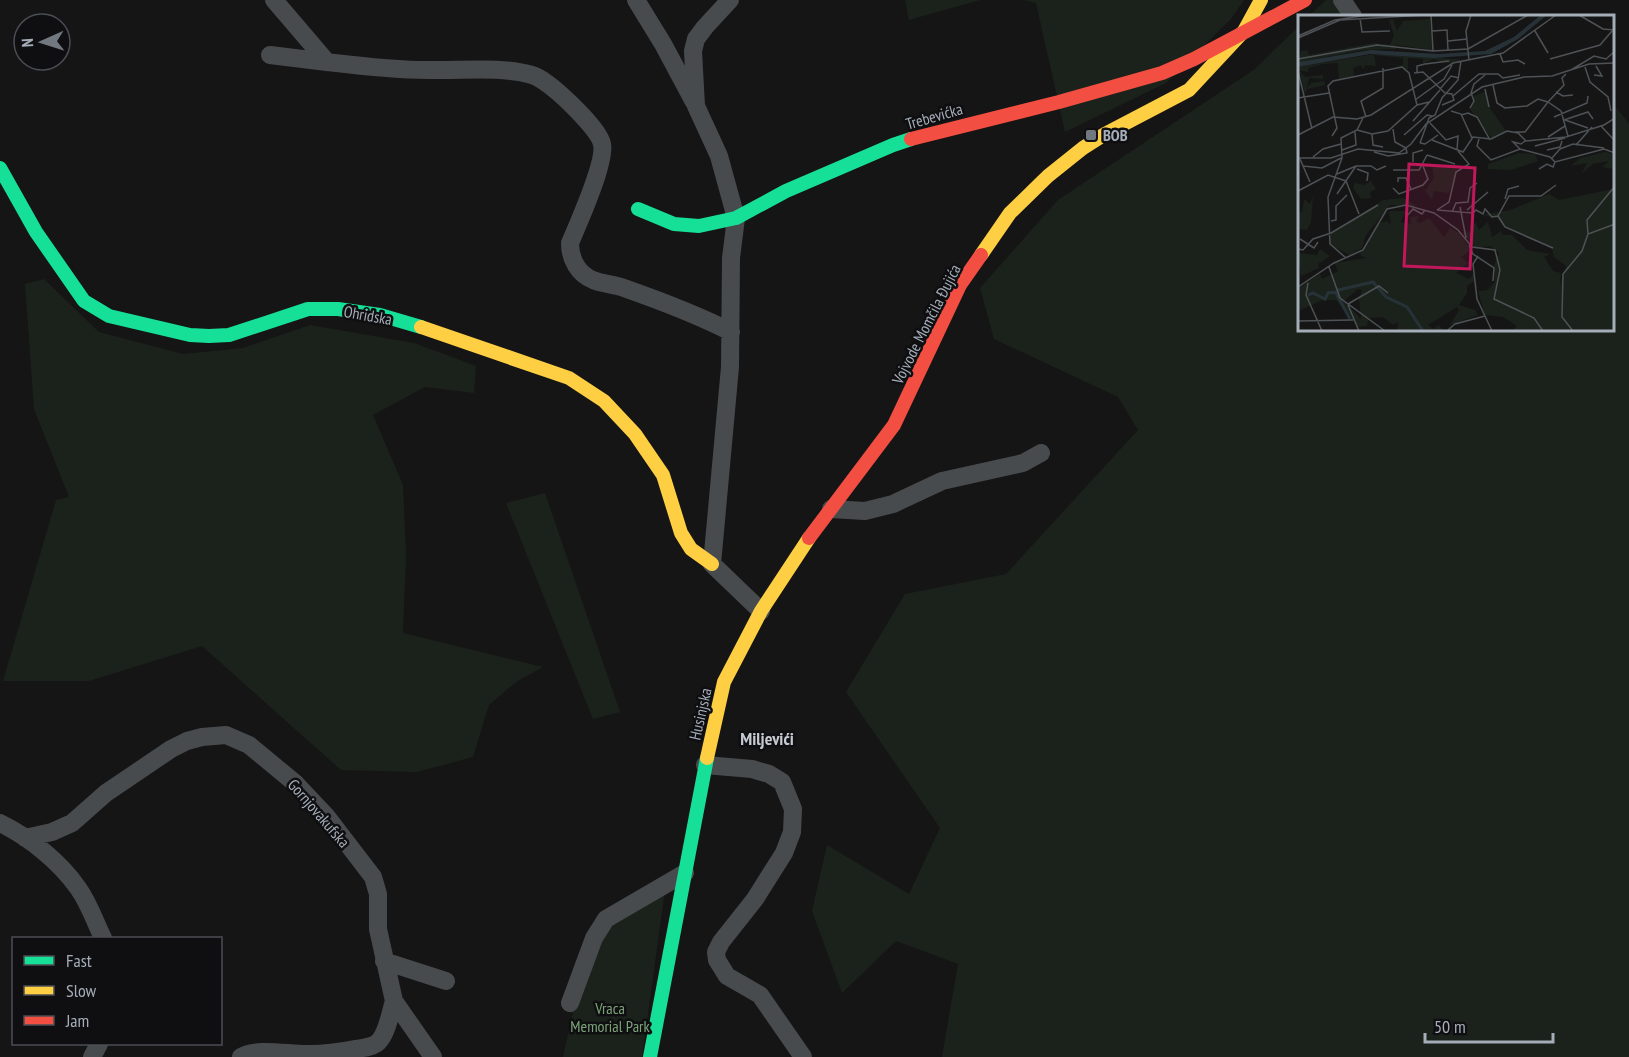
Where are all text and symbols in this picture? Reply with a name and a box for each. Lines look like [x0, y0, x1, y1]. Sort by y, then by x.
north arrow [12, 12, 72, 72]
inset map [1298, 15, 1614, 332]
text: N [17, 38, 37, 48]
street label: Trebevićka [903, 98, 965, 134]
place label: BOB [1103, 125, 1128, 145]
marker: BOB [1084, 128, 1098, 142]
street label: Vojvode Momčila Đujića [887, 261, 965, 388]
street label: Ohridska [342, 301, 394, 329]
street label: Husinjska [684, 686, 716, 742]
district label: Miljevići [740, 727, 794, 750]
street label: Gornjovakufska [284, 775, 354, 851]
legend [12, 937, 222, 1045]
text: Fast [66, 949, 92, 972]
text: Slow [66, 979, 97, 1002]
park label: Vraca Memorial Park [570, 998, 650, 1036]
scale bar [1425, 1006, 1552, 1044]
text: Jam [65, 1009, 89, 1032]
text: 50 m [1434, 1015, 1466, 1038]

